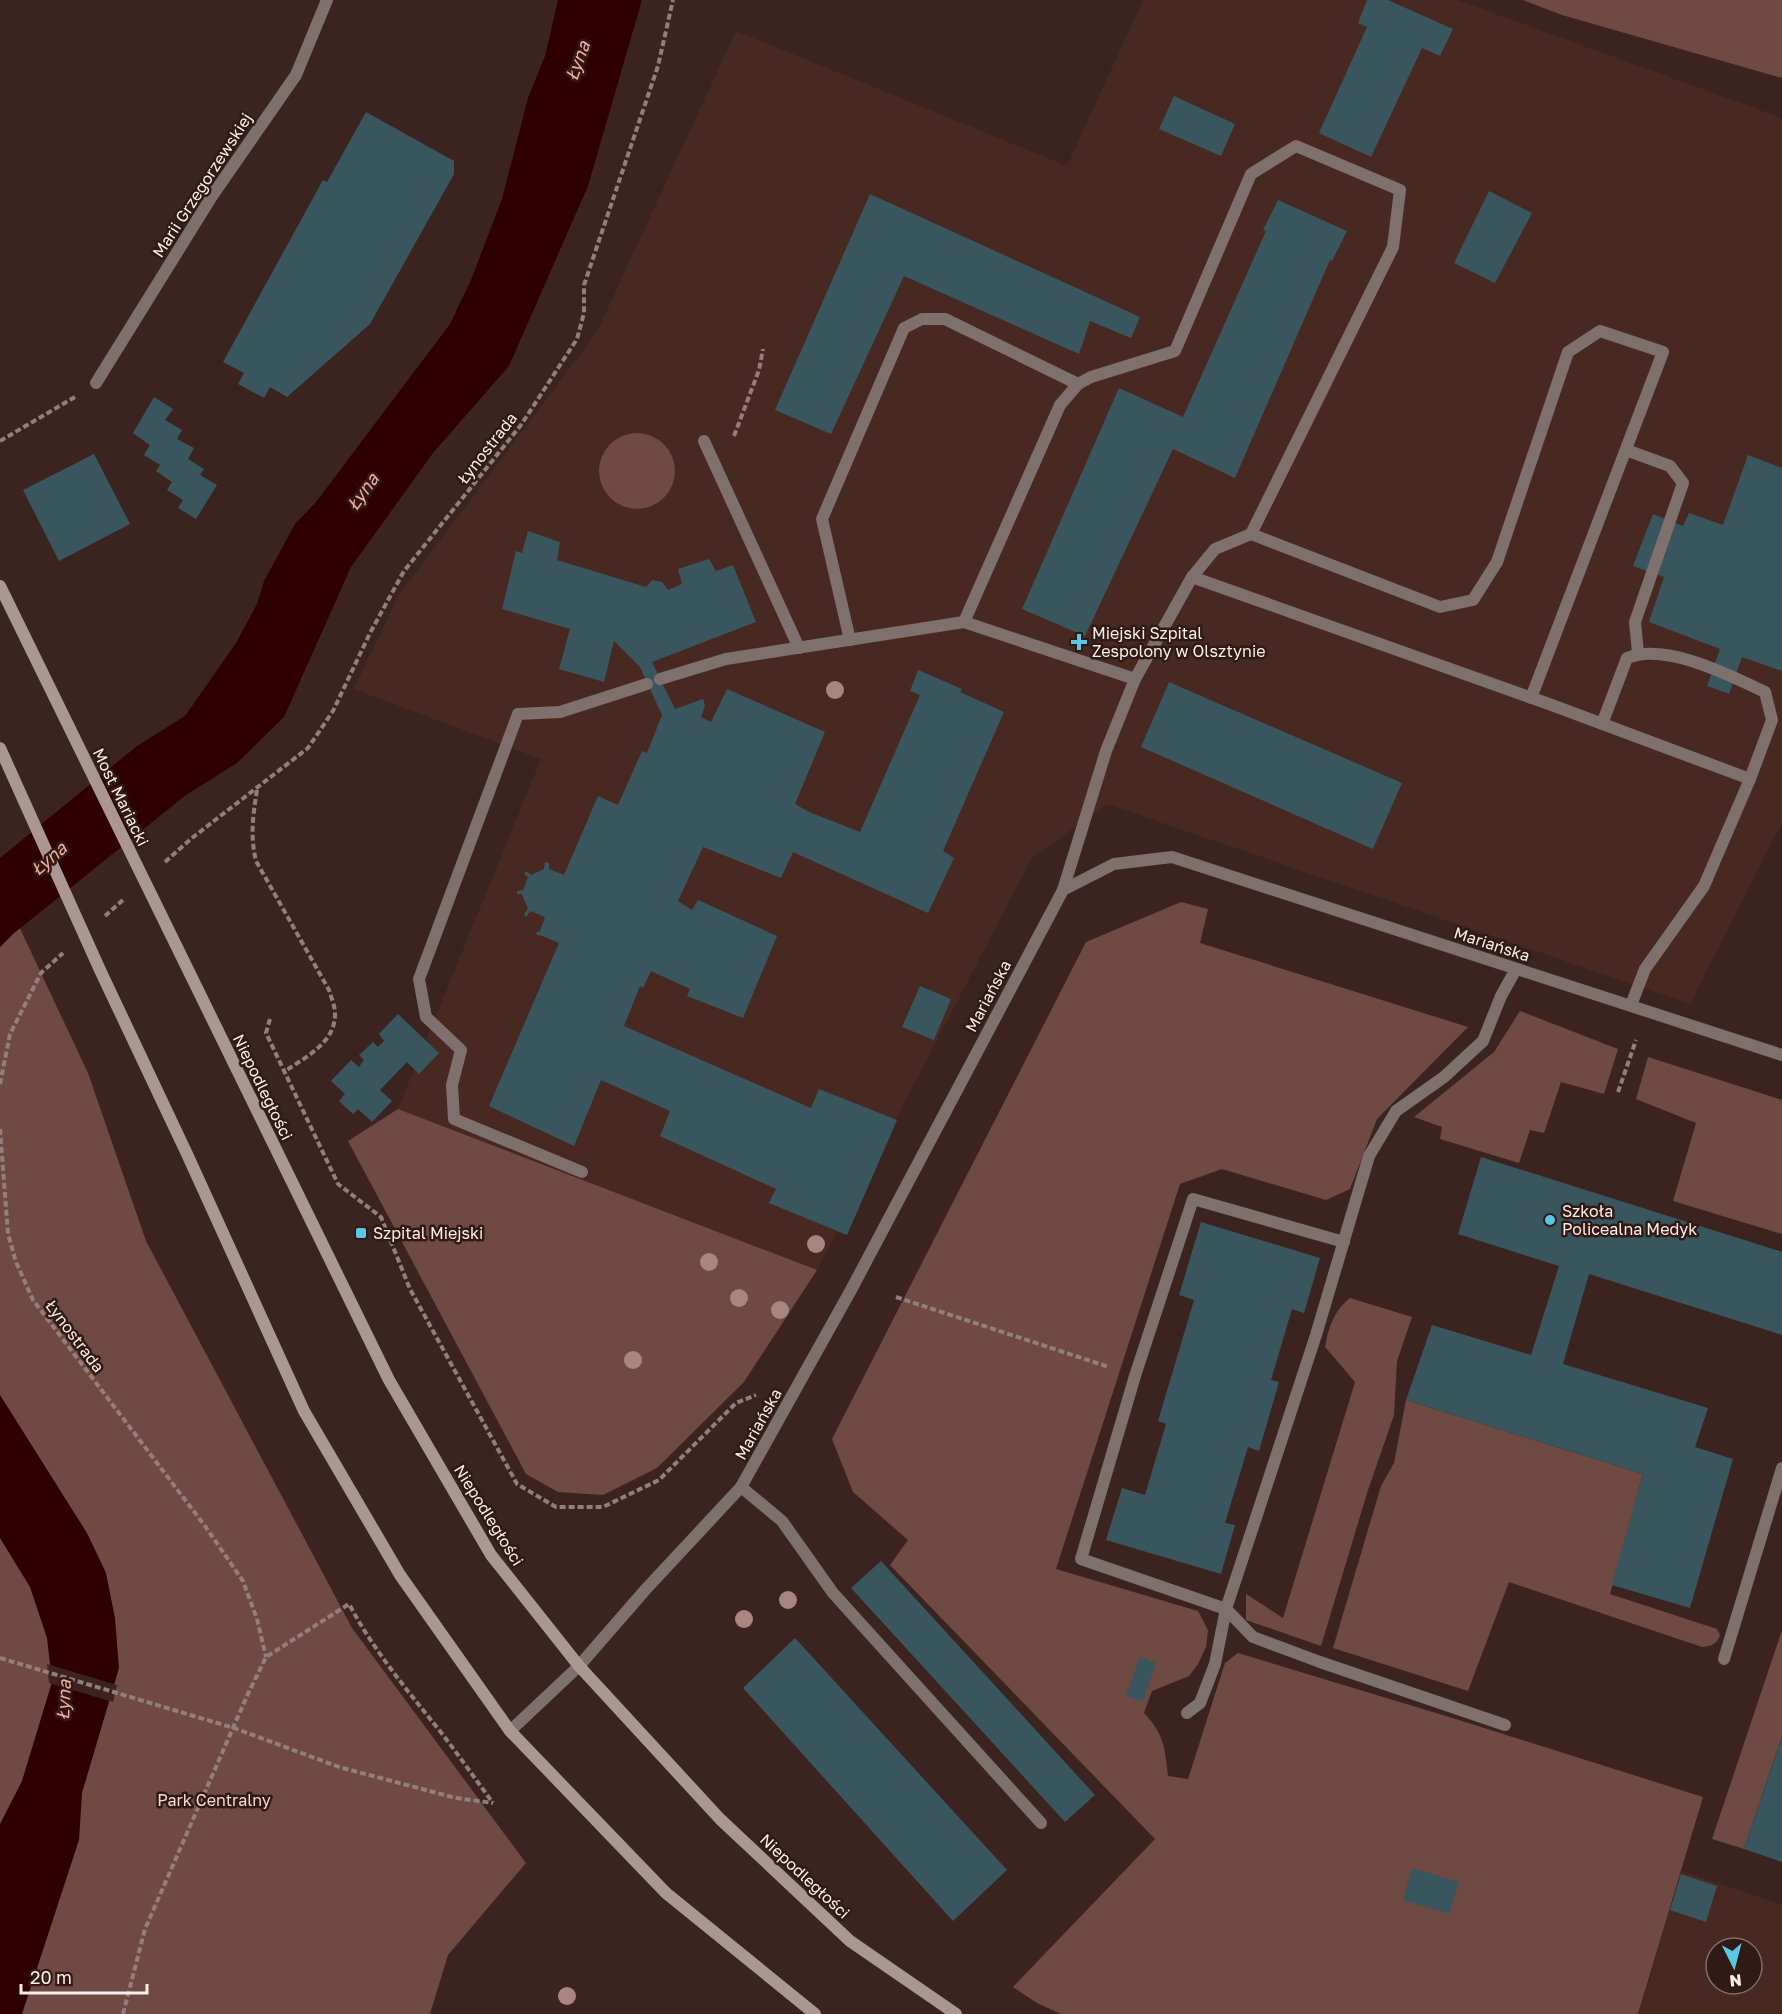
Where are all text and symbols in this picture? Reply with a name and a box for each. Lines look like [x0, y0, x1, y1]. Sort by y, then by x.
water label: Łyna [560, 37, 595, 83]
street label: Marii Grzegorzewskiej [148, 109, 256, 261]
street label: Łynostrada [453, 408, 521, 488]
water label: Łyna [341, 468, 383, 514]
place label: Miejski Szpital Zespolony w Olsztynie [1092, 623, 1266, 661]
marker: Miejski Szpital Zespolony w Olsztynie [1070, 633, 1088, 651]
street label: Most Mariacki [89, 745, 153, 849]
water label: Łyna [26, 836, 71, 880]
street label: Mariańska [1452, 922, 1532, 966]
street label: Mariańska [961, 957, 1015, 1035]
street label: Niepodległości [229, 1031, 297, 1143]
place label: Szkoła Policealna Medyk [1562, 1201, 1697, 1239]
marker: Szkoła Policealna Medyk [1543, 1213, 1557, 1227]
place label: Szpital Miejski [373, 1223, 483, 1243]
marker: Szpital Miejski [354, 1226, 368, 1240]
street label: Łynostrada [41, 1296, 109, 1376]
street label: Mariańska [730, 1385, 786, 1463]
street label: Niepodległości [450, 1461, 528, 1569]
water label: Łyna [51, 1678, 75, 1721]
park label: Park Centralny [157, 1790, 271, 1810]
street label: Niepodległości [756, 1829, 854, 1923]
north arrow [1704, 1936, 1764, 1996]
scale bar [21, 1957, 147, 1995]
text: 20 m [30, 1966, 72, 1988]
text: N [1728, 1970, 1743, 1991]

